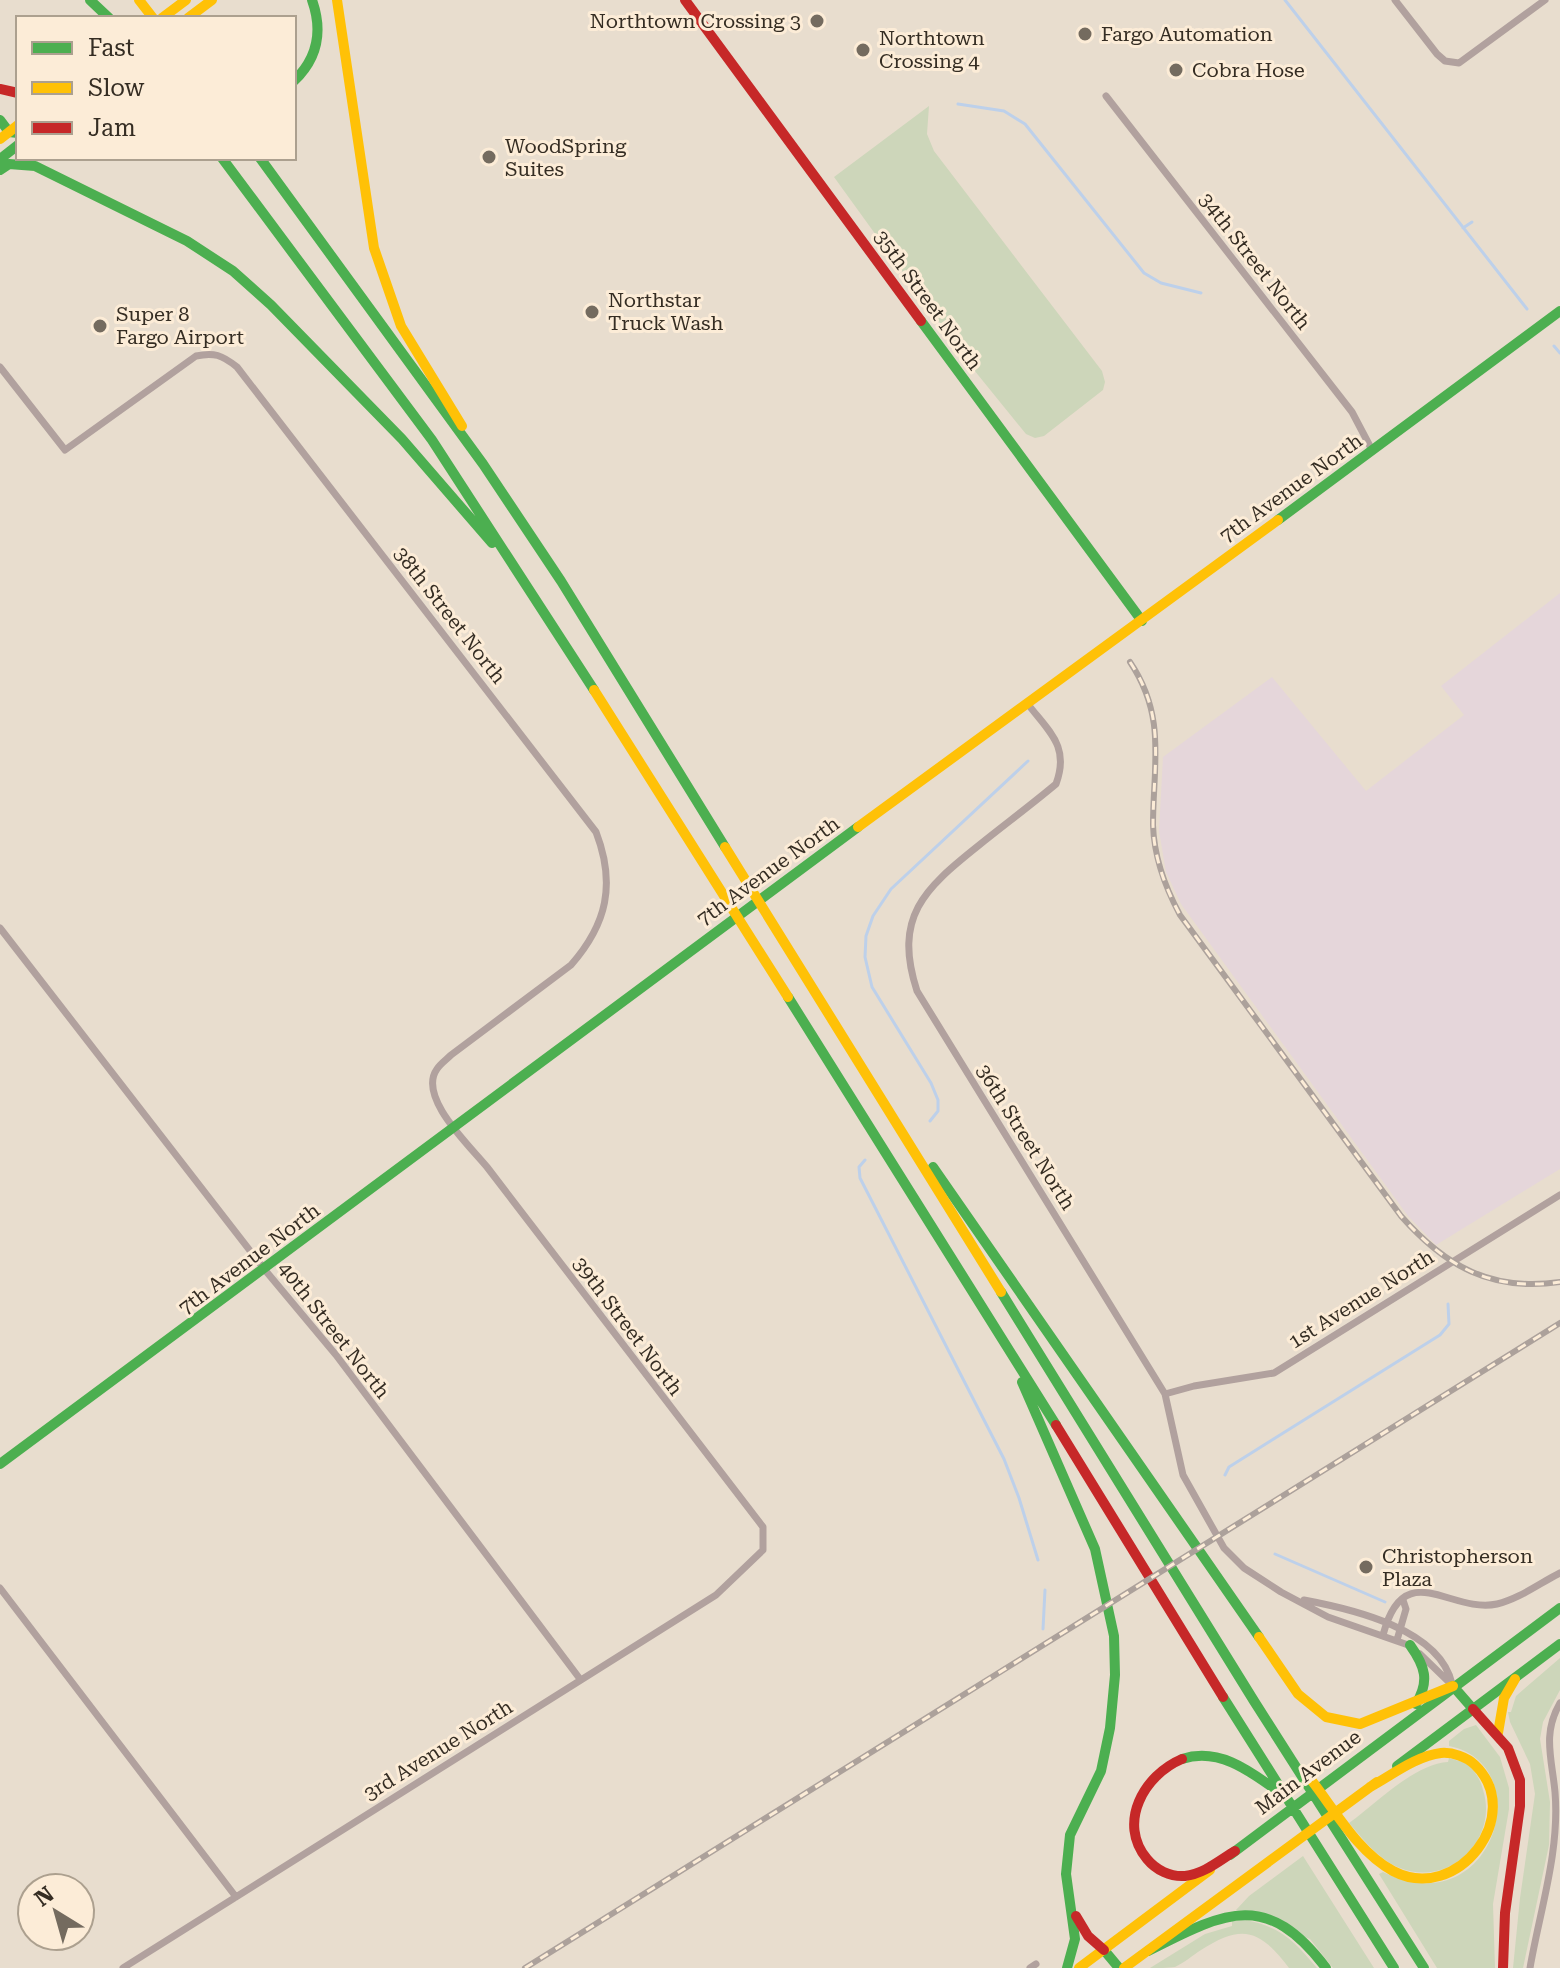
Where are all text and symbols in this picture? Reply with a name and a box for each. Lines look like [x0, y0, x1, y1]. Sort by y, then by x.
place label: Northtown Crossing 3 [590, 9, 801, 33]
marker: Northtown Crossing 3 [808, 12, 826, 30]
legend [16, 16, 296, 160]
place label: Fargo Automation [1101, 22, 1273, 46]
marker: Fargo Automation [1076, 25, 1094, 43]
place label: Northtown Crossing 4 [879, 26, 985, 73]
text: Fast [88, 34, 135, 62]
marker: Northtown Crossing 4 [854, 41, 872, 59]
place label: Cobra Hose [1192, 58, 1305, 82]
marker: Cobra Hose [1167, 61, 1185, 79]
text: Slow [88, 74, 145, 102]
text: Jam [88, 114, 136, 142]
place label: WoodSpring Suites [505, 134, 627, 181]
marker: WoodSpring Suites [480, 148, 498, 166]
street label: 34th Street North [1194, 188, 1316, 334]
street label: 35th Street North [869, 225, 987, 375]
place label: Northstar Truck Wash [608, 288, 724, 335]
place label: Super 8 Fargo Airport [116, 302, 244, 349]
marker: Northstar Truck Wash [583, 303, 601, 321]
marker: Super 8 Fargo Airport [91, 317, 109, 335]
street label: 7th Avenue North [1215, 428, 1367, 548]
street label: 38th Street North [389, 542, 511, 688]
street label: 7th Avenue North [692, 811, 844, 931]
street label: 36th Street North [972, 1060, 1081, 1214]
street label: 7th Avenue North [174, 1198, 324, 1320]
street label: 1st Avenue North [1284, 1245, 1438, 1353]
street label: 39th Street North [568, 1252, 688, 1400]
street label: 40th Street North [273, 1257, 395, 1403]
place label: Christopherson Plaza [1382, 1544, 1533, 1591]
marker: Christopherson Plaza [1357, 1558, 1375, 1576]
street label: 3rd Avenue North [359, 1695, 517, 1805]
street label: Main Avenue [1251, 1725, 1365, 1819]
north arrow [16, 1872, 96, 1952]
text: N [30, 1881, 59, 1912]

